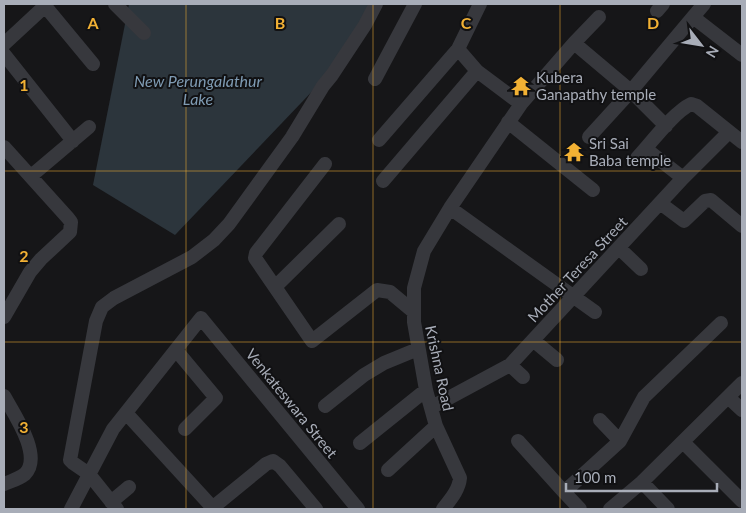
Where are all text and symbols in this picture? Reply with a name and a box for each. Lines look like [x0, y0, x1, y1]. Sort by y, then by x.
text: A [86, 13, 99, 32]
text: B [275, 13, 285, 32]
text: C [461, 13, 472, 32]
text: D [647, 13, 659, 32]
north arrow [676, 20, 726, 70]
text: N [703, 43, 723, 61]
place label: Kubera Ganapathy temple [536, 68, 656, 103]
water label: New Perungalathur Lake [134, 71, 263, 108]
text: 1 [19, 75, 29, 94]
temple icon: Kubera Ganapathy temple [510, 75, 532, 97]
place label: Sri Sai Baba temple [589, 134, 671, 169]
temple icon: Sri Sai Baba temple [563, 141, 585, 163]
street label: Mother Teresa Street [524, 212, 631, 325]
text: 2 [19, 246, 29, 265]
street label: Krishna Road [422, 324, 458, 412]
street label: Venkateswara Street [242, 345, 342, 462]
text: 3 [19, 417, 29, 436]
scale bar [566, 460, 717, 492]
text: 100 m [574, 468, 616, 486]

